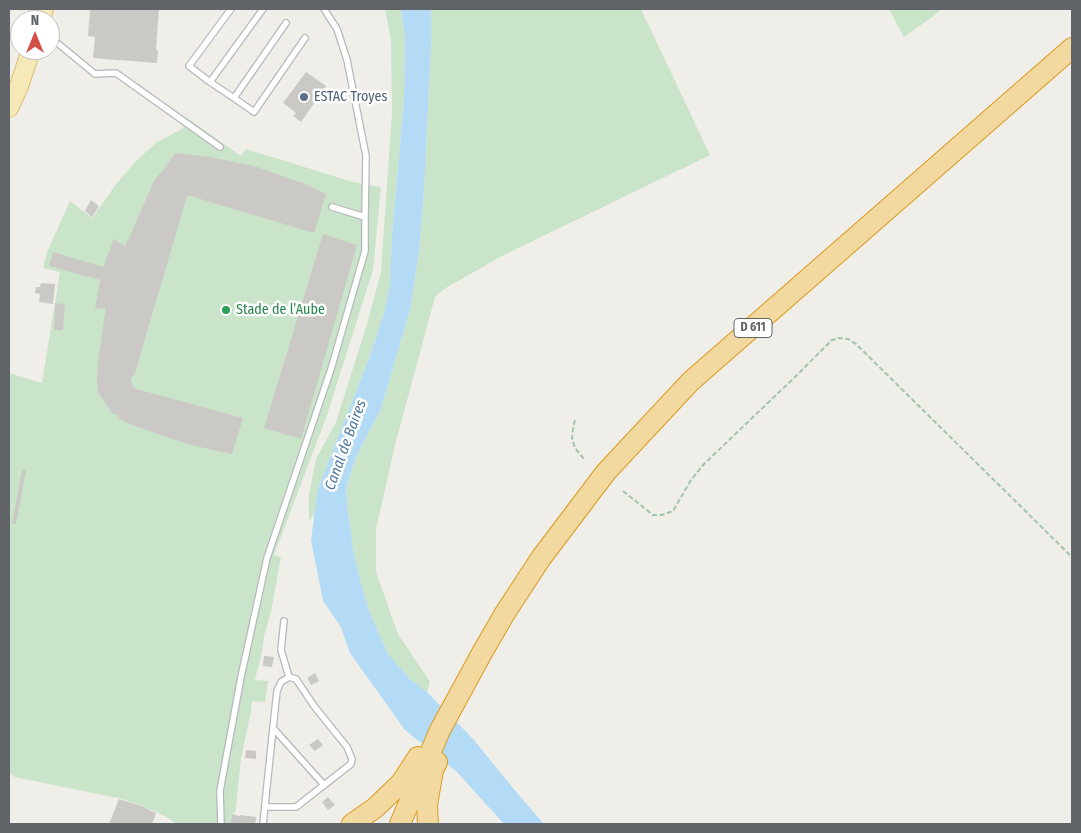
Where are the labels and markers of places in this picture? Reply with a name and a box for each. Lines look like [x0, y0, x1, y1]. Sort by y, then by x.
place label: ESTAC Troyes [314, 89, 387, 105]
marker: ESTAC Troyes [298, 91, 310, 103]
place label: Stade de l’Aube [236, 302, 325, 318]
marker: Stade de l’Aube [220, 304, 232, 316]

